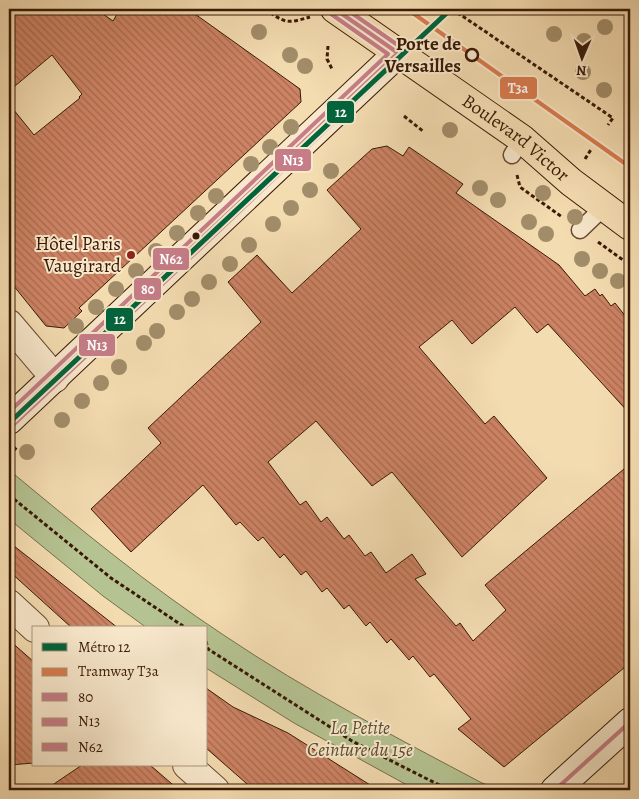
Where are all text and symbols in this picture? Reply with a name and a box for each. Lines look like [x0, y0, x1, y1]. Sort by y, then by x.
place label: Porte de Versailles [384, 31, 461, 79]
north arrow [556, 32, 606, 82]
marker: Porte de Versailles [465, 48, 479, 62]
text: N [576, 61, 587, 80]
line badge: T3a [499, 76, 538, 100]
text: T3a [508, 79, 529, 98]
street label: Boulevard Victor [457, 88, 575, 188]
line badge: 12 [326, 100, 355, 124]
text: 12 [335, 103, 347, 122]
line badge: N13 [274, 148, 312, 172]
text: N13 [282, 151, 304, 170]
place label: Hôtel Paris Vaugirard [35, 231, 122, 279]
unlabelled marker [191, 231, 201, 241]
line badge: N62 [152, 247, 190, 271]
marker: Hôtel Paris Vaugirard [125, 249, 137, 261]
text: N62 [159, 250, 183, 269]
line badge: 80 [133, 277, 162, 301]
text: 80 [141, 280, 155, 299]
line badge: 12 [105, 307, 134, 332]
text: 12 [114, 310, 126, 329]
line badge: N13 [78, 333, 116, 357]
text: N13 [86, 336, 108, 355]
legend [32, 626, 208, 766]
text: Métro 12 [78, 637, 130, 657]
text: Tramway T3a [78, 661, 159, 681]
text: 80 [78, 687, 93, 707]
text: N13 [78, 711, 100, 731]
park label: La Petite Ceinture du 15e [307, 715, 413, 763]
text: N62 [78, 737, 103, 757]

